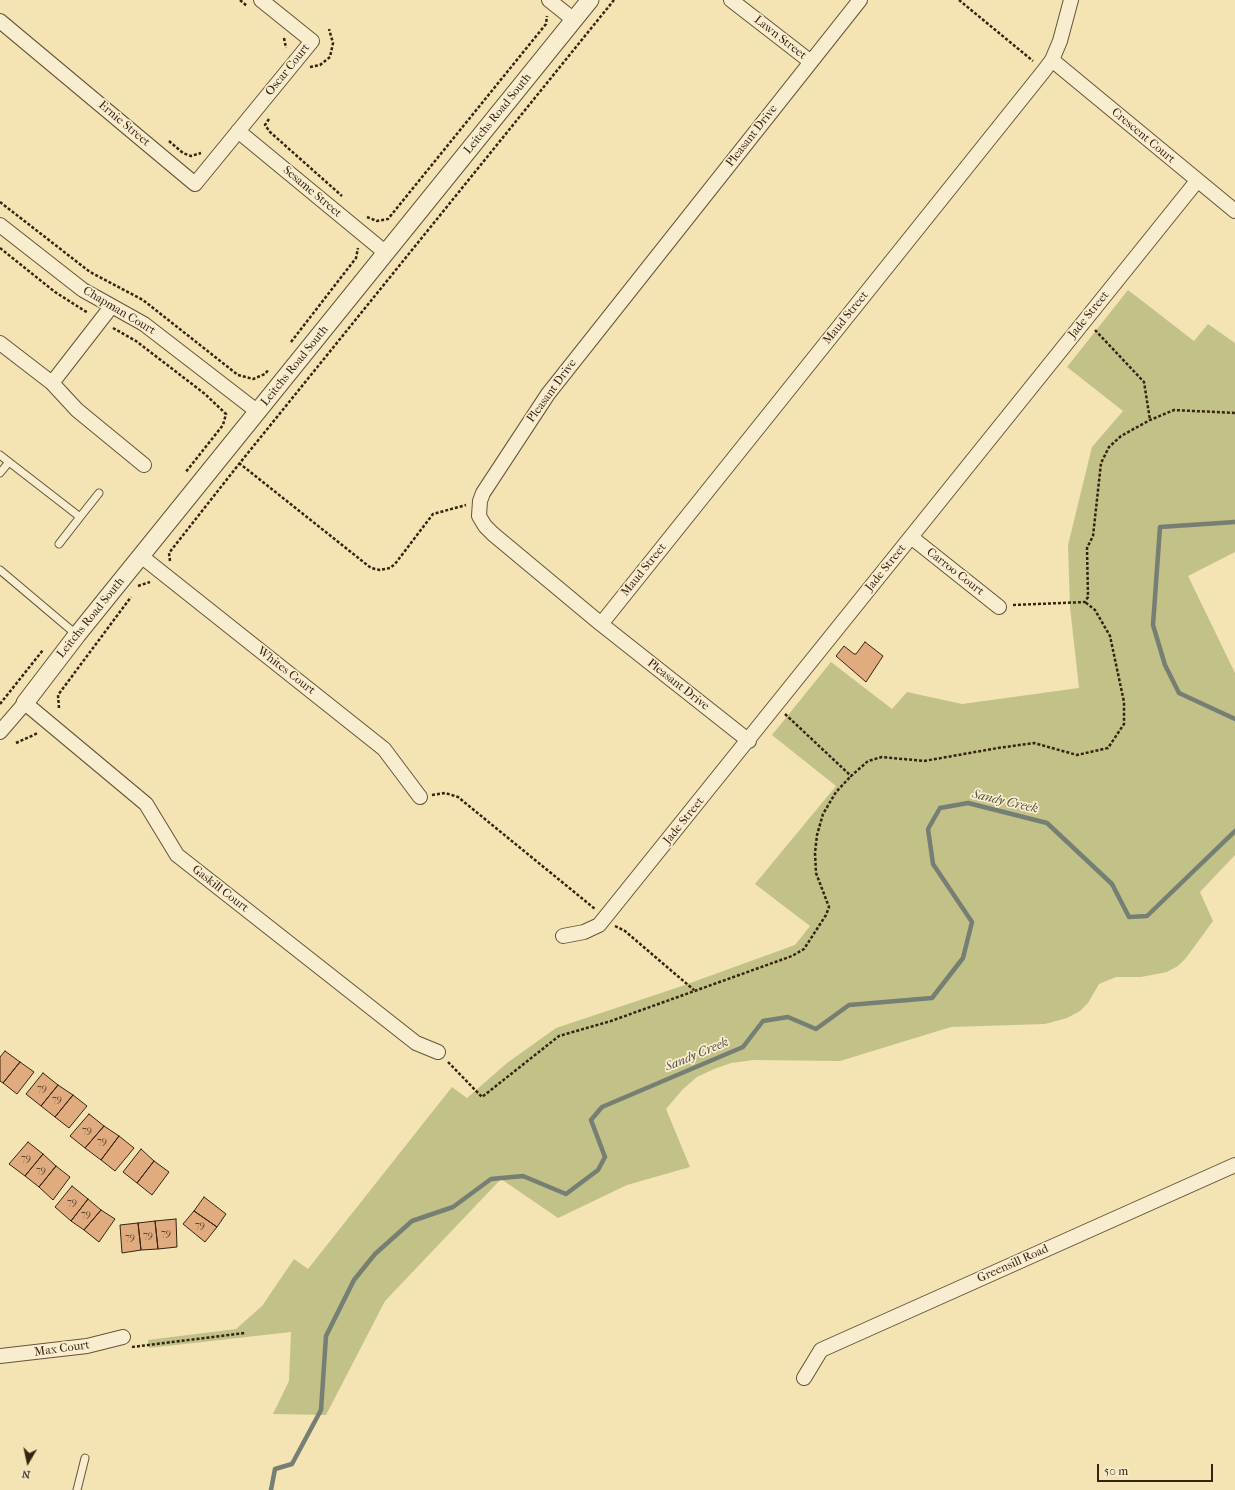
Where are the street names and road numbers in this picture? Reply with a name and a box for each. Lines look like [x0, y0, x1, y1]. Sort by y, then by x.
street label: Lawn Street [751, 13, 809, 63]
street label: Oscar Court [263, 41, 313, 99]
street label: Leitchs Road South [461, 71, 535, 157]
street label: Ernie Street [95, 98, 153, 150]
street label: Pleasant Drive [723, 102, 781, 170]
street label: Crescent Court [1108, 105, 1178, 167]
street label: Sesame Street [280, 163, 344, 221]
street label: Chapman Court [80, 284, 158, 338]
street label: Maud Street [820, 289, 872, 347]
street label: Jade Street [1066, 289, 1112, 341]
street label: Leitchs Road South [258, 323, 332, 409]
street label: Pleasant Drive [524, 356, 580, 426]
street label: Maud Street [618, 541, 670, 599]
street label: Jade Street [863, 542, 909, 594]
street label: Carroo Court [923, 545, 987, 599]
street label: Leitchs Road South [54, 575, 128, 661]
street label: Whites Court [254, 644, 318, 698]
street label: Pleasant Drive [644, 656, 712, 714]
street label: Jade Street [661, 795, 707, 847]
street label: Gaskill Court [189, 862, 251, 916]
street label: Greensill Road [975, 1242, 1051, 1286]
street label: Max Court [33, 1338, 91, 1360]

